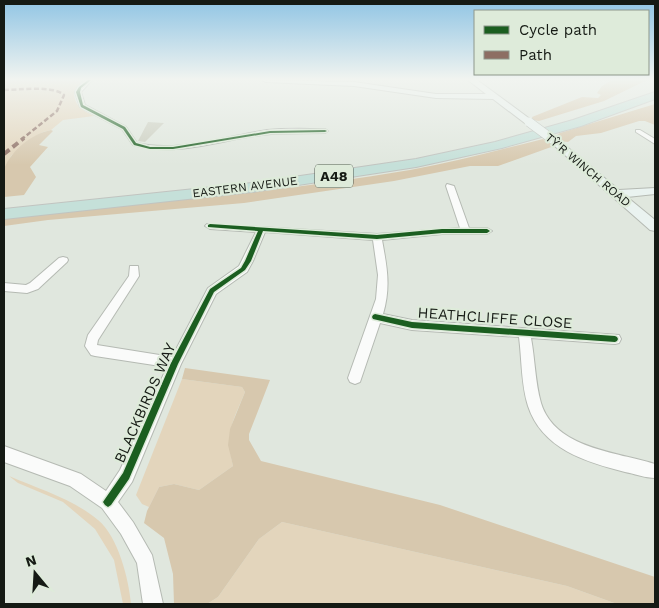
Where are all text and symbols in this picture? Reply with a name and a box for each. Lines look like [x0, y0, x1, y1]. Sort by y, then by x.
legend [474, 10, 649, 75]
text: Cycle path [519, 21, 597, 39]
text: Path [519, 46, 552, 64]
street label: TŶ'R WINCH ROAD [543, 130, 633, 210]
road number: A48 [315, 165, 353, 188]
street label: EASTERN AVENUE [192, 174, 299, 200]
street label: HEATHCLIFFE CLOSE [417, 304, 573, 332]
street label: BLACKBIRDS WAY [111, 340, 180, 466]
north arrow [10, 548, 60, 598]
text: N [24, 551, 38, 570]

